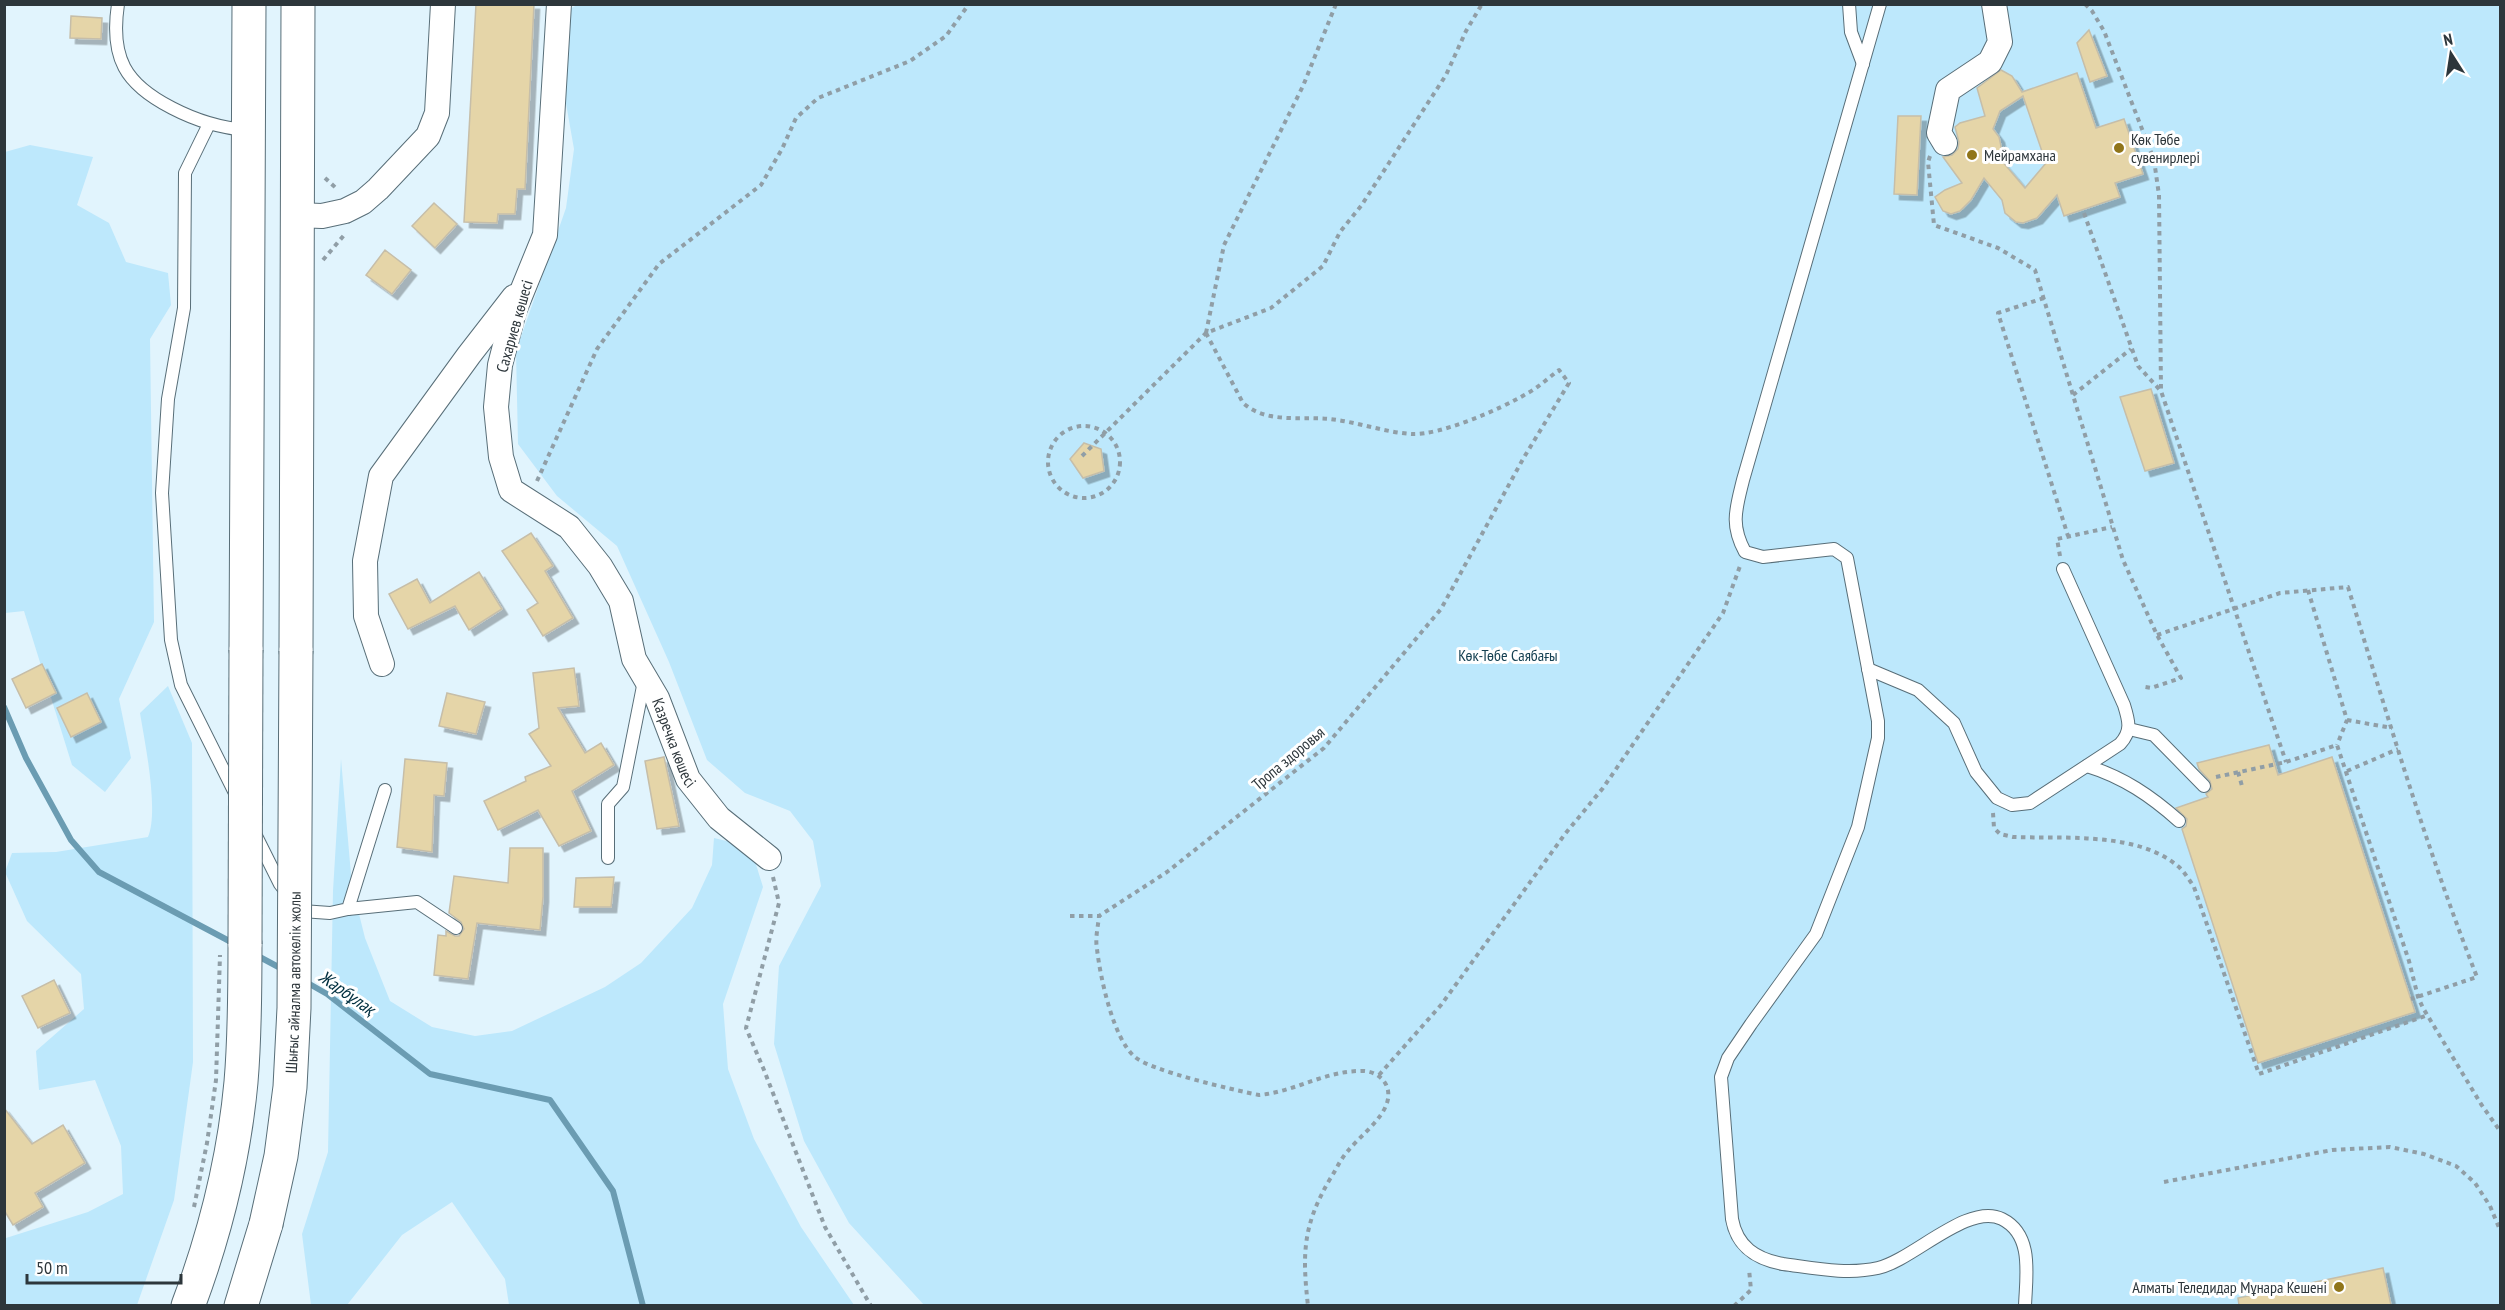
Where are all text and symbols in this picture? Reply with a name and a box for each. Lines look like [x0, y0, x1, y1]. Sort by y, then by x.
north arrow [2421, 24, 2481, 84]
text: N [2442, 29, 2454, 50]
place label: Көк Төбе сувенирлері [2131, 129, 2200, 167]
marker: Көк Төбе сувенирлері [2112, 141, 2126, 155]
place label: Мейрамхана [1984, 145, 2056, 165]
marker: Мейрамхана [1965, 148, 1979, 162]
street label: Сахариев көшесі [491, 277, 537, 375]
park label: Көк-Төбе Саябағы [1458, 645, 1558, 665]
street label: Казречка көшесі [648, 695, 701, 791]
street label: Тропа здоровья [1248, 722, 1328, 794]
street label: Шығыс айналма автокөлік жолы [281, 891, 305, 1074]
water label: Жарбұлақ [314, 964, 381, 1021]
scale bar [27, 1247, 182, 1285]
text: 50 m [36, 1256, 68, 1279]
place label: Алматы Теледидар Мұнара Кешені [2132, 1277, 2327, 1297]
marker: Алматы Теледидар Мұнара Кешені [2332, 1280, 2346, 1294]

